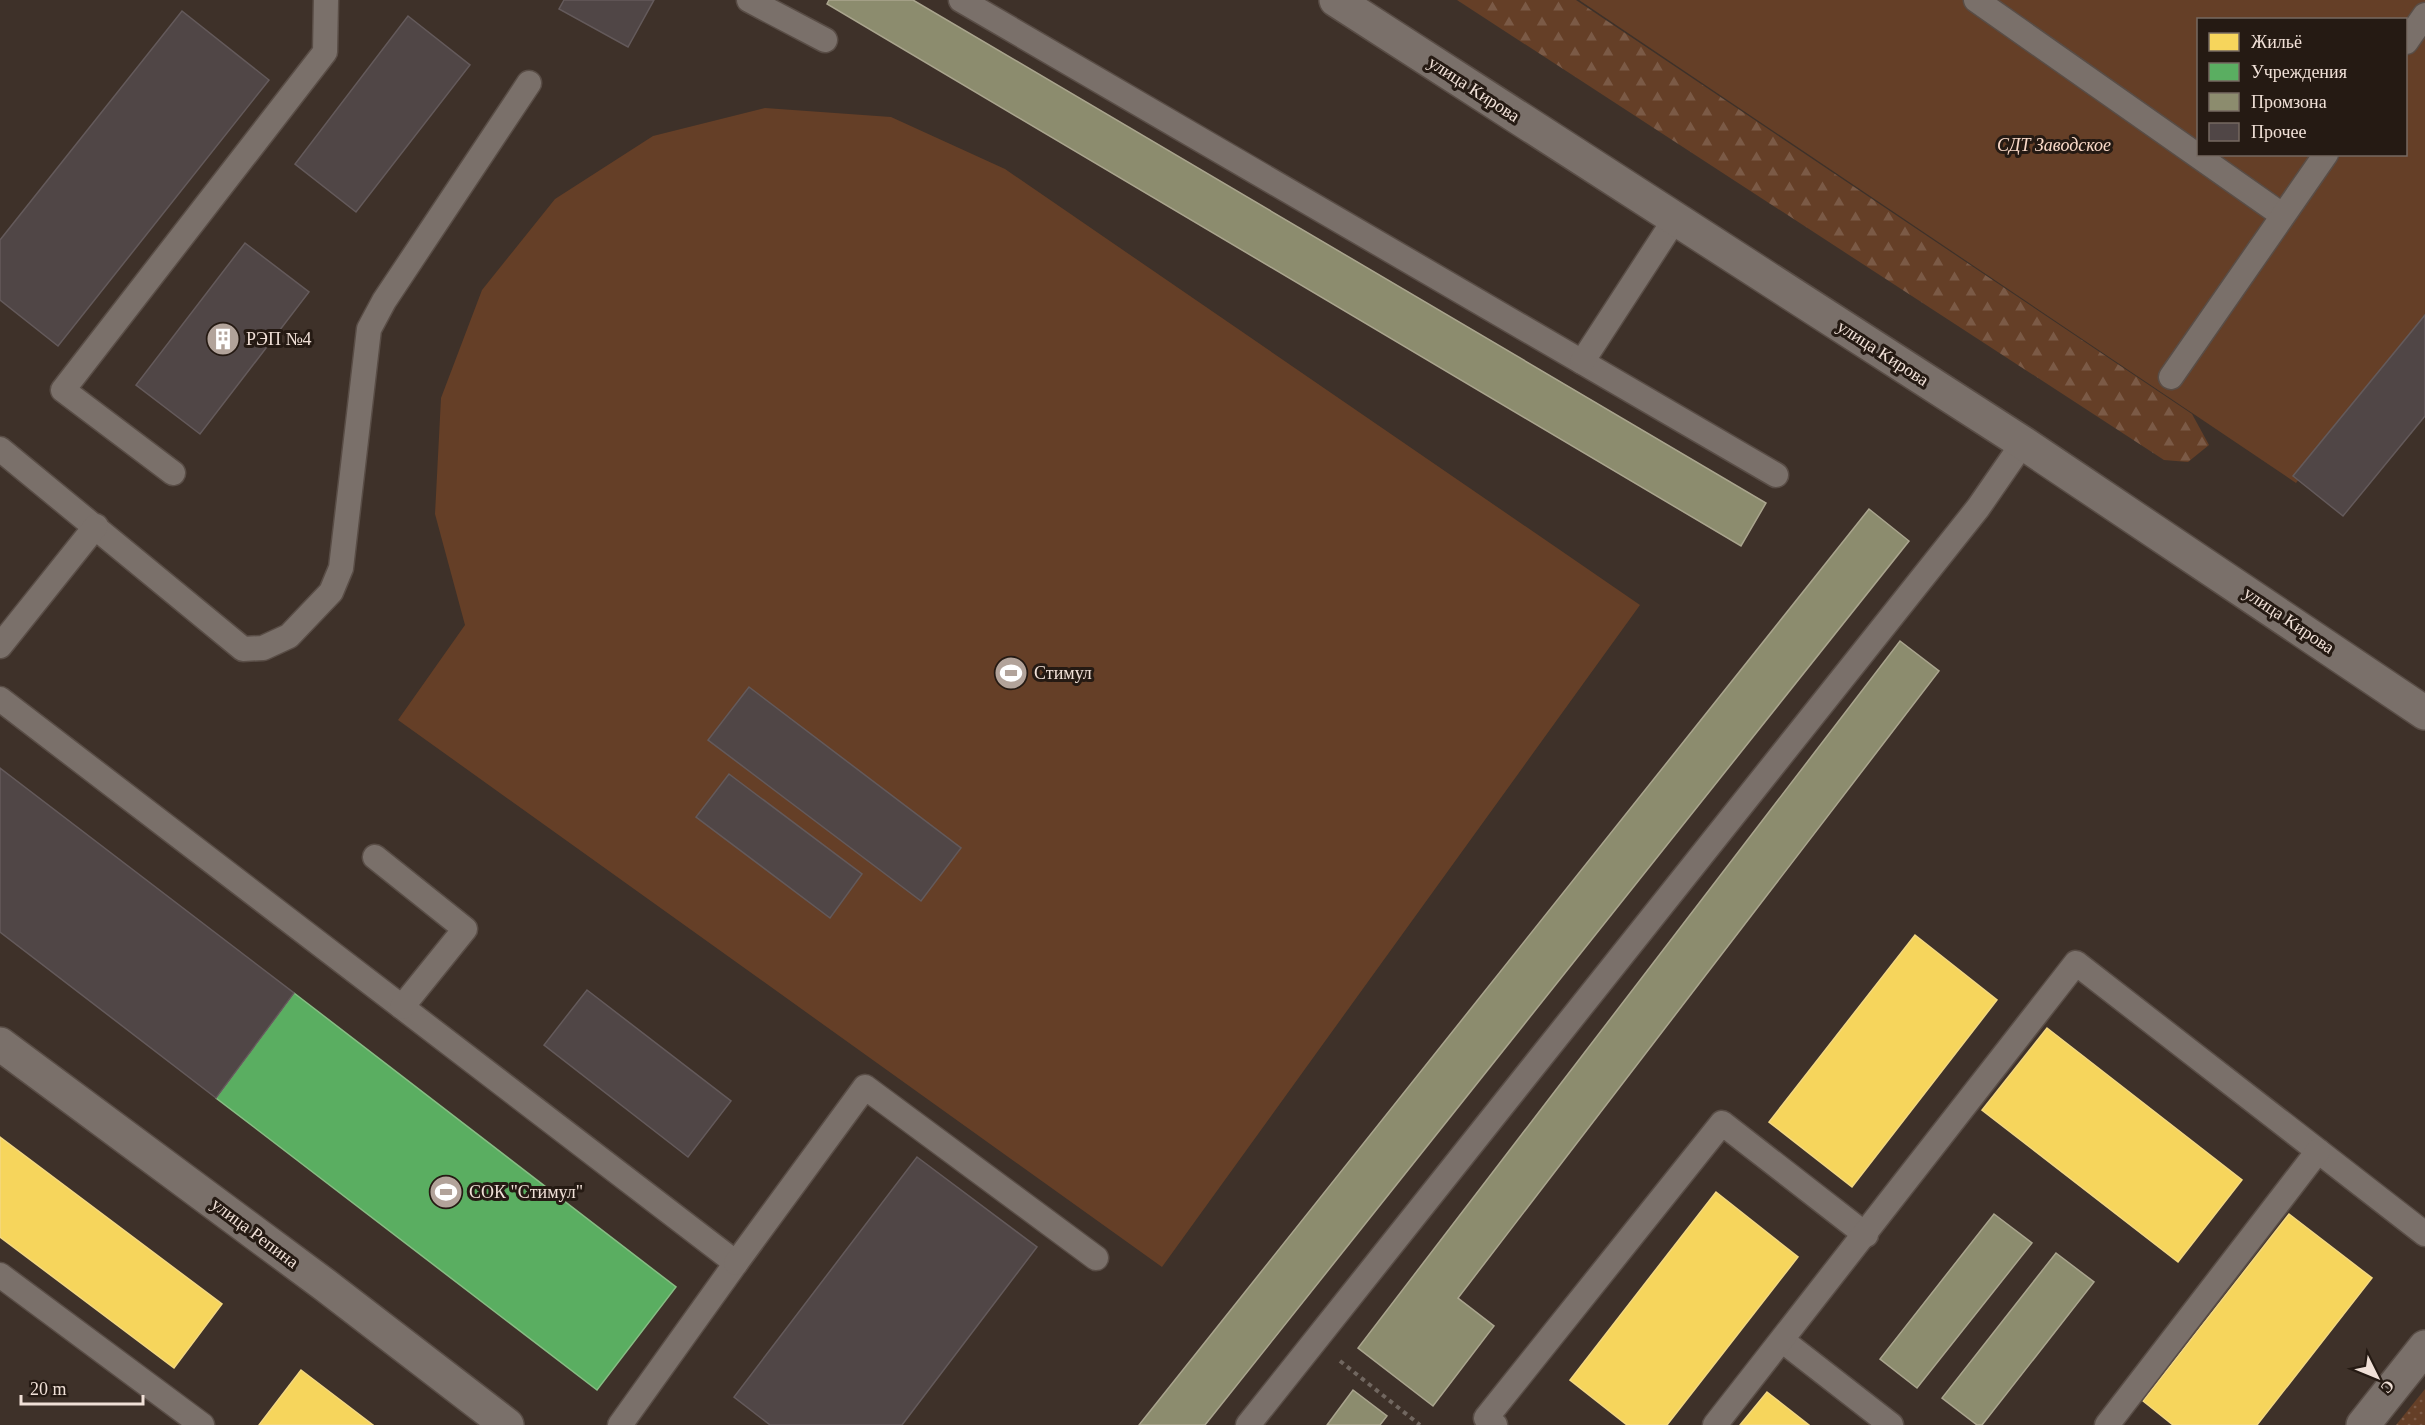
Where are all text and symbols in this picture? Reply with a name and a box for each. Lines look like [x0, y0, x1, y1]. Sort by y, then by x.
legend [2197, 18, 2407, 156]
text: Жильё [2251, 32, 2302, 52]
street label: улица Кирова [1425, 52, 1523, 126]
text: Учреждения [2251, 62, 2347, 82]
text: Промзона [2251, 92, 2327, 112]
text: Прочее [2251, 122, 2307, 142]
park label: СДТ Заводское [1997, 135, 2111, 155]
street label: улица Кирова [1834, 316, 1932, 390]
building icon: РЭП №4 [205, 321, 241, 357]
place label: РЭП №4 [246, 329, 312, 349]
street label: улица Кирова [2240, 582, 2338, 658]
sports icon: Стимул [993, 655, 1029, 691]
place label: Стимул [1034, 663, 1092, 683]
sports icon: СОК "Стимул" [428, 1174, 464, 1210]
place label: СОК "Стимул" [469, 1182, 583, 1202]
street label: улица Репина [208, 1194, 302, 1272]
north arrow [2347, 1347, 2407, 1407]
scale bar [21, 1368, 142, 1406]
text: С [2377, 1377, 2398, 1397]
text: 20 m [30, 1379, 67, 1399]

